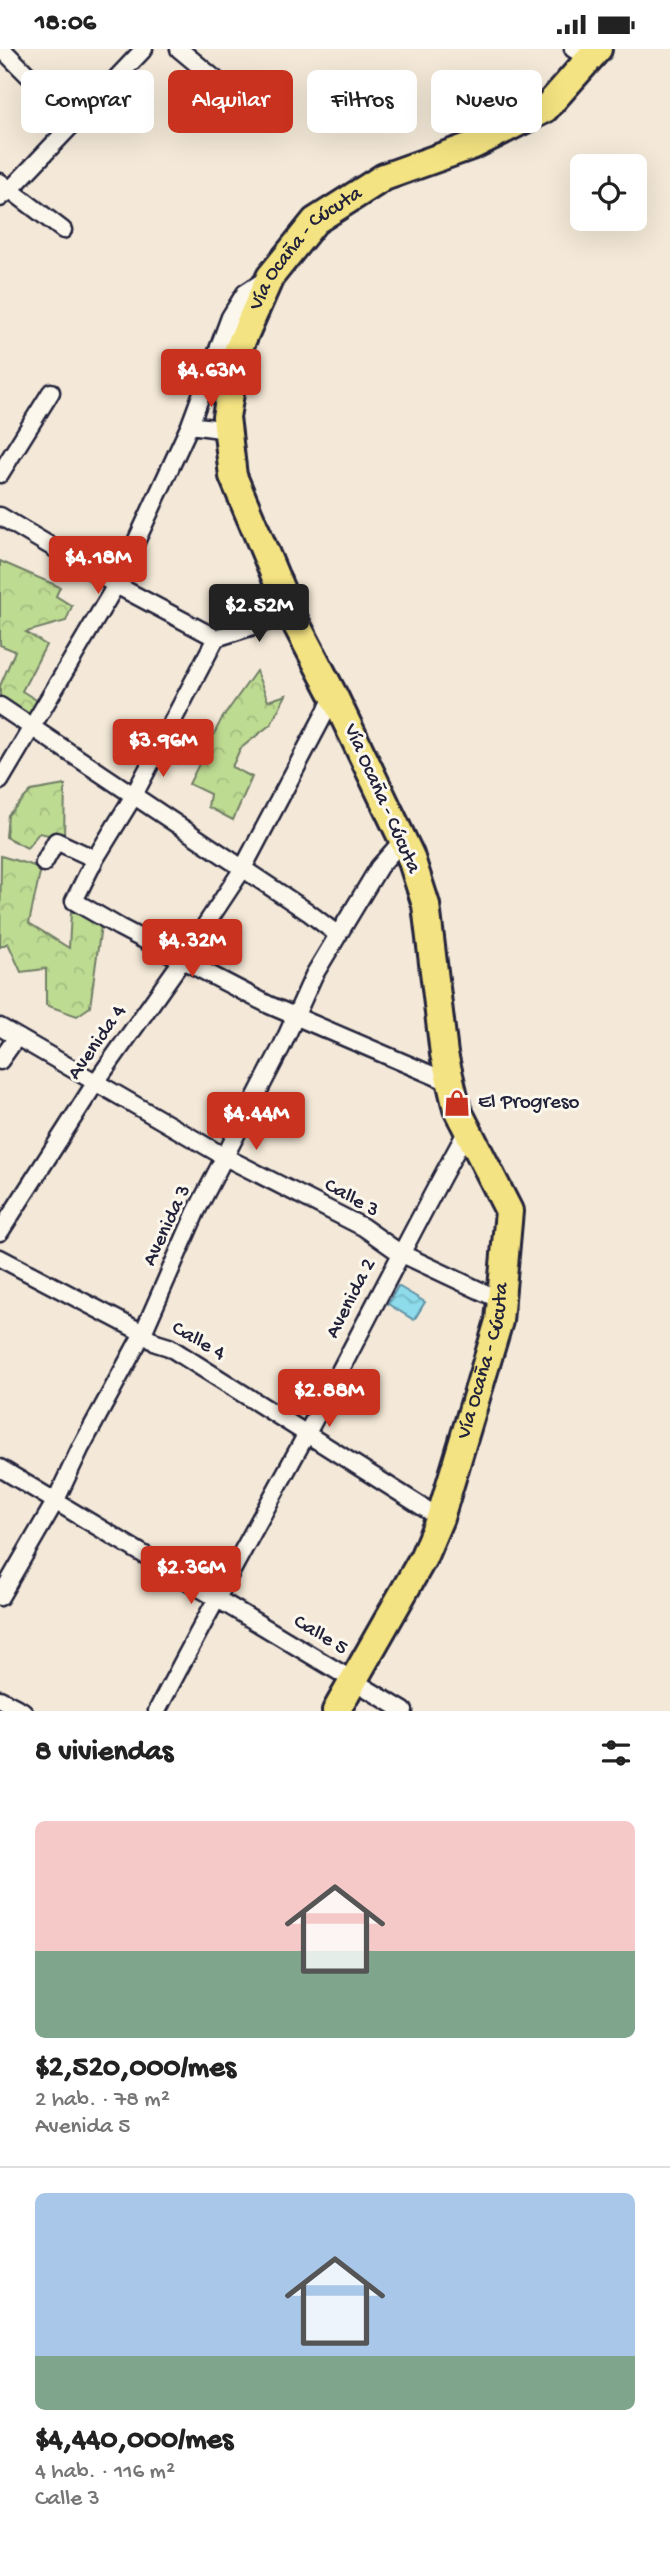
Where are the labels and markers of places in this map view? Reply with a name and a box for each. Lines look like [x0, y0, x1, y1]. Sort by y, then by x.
pin: $4.63M [154, 349, 268, 409]
pin: $4.18M [41, 537, 155, 596]
pin: $2.52M [202, 585, 316, 644]
pin: $3.96M [106, 719, 220, 779]
pin: $4.32M [135, 919, 249, 979]
shop icon: El Progreso [442, 1088, 472, 1118]
place label: El Progreso [478, 1091, 580, 1116]
pin: $4.44M [199, 1093, 313, 1152]
pin: $2.88M [272, 1369, 386, 1429]
pin: $2.36M [134, 1547, 248, 1606]

